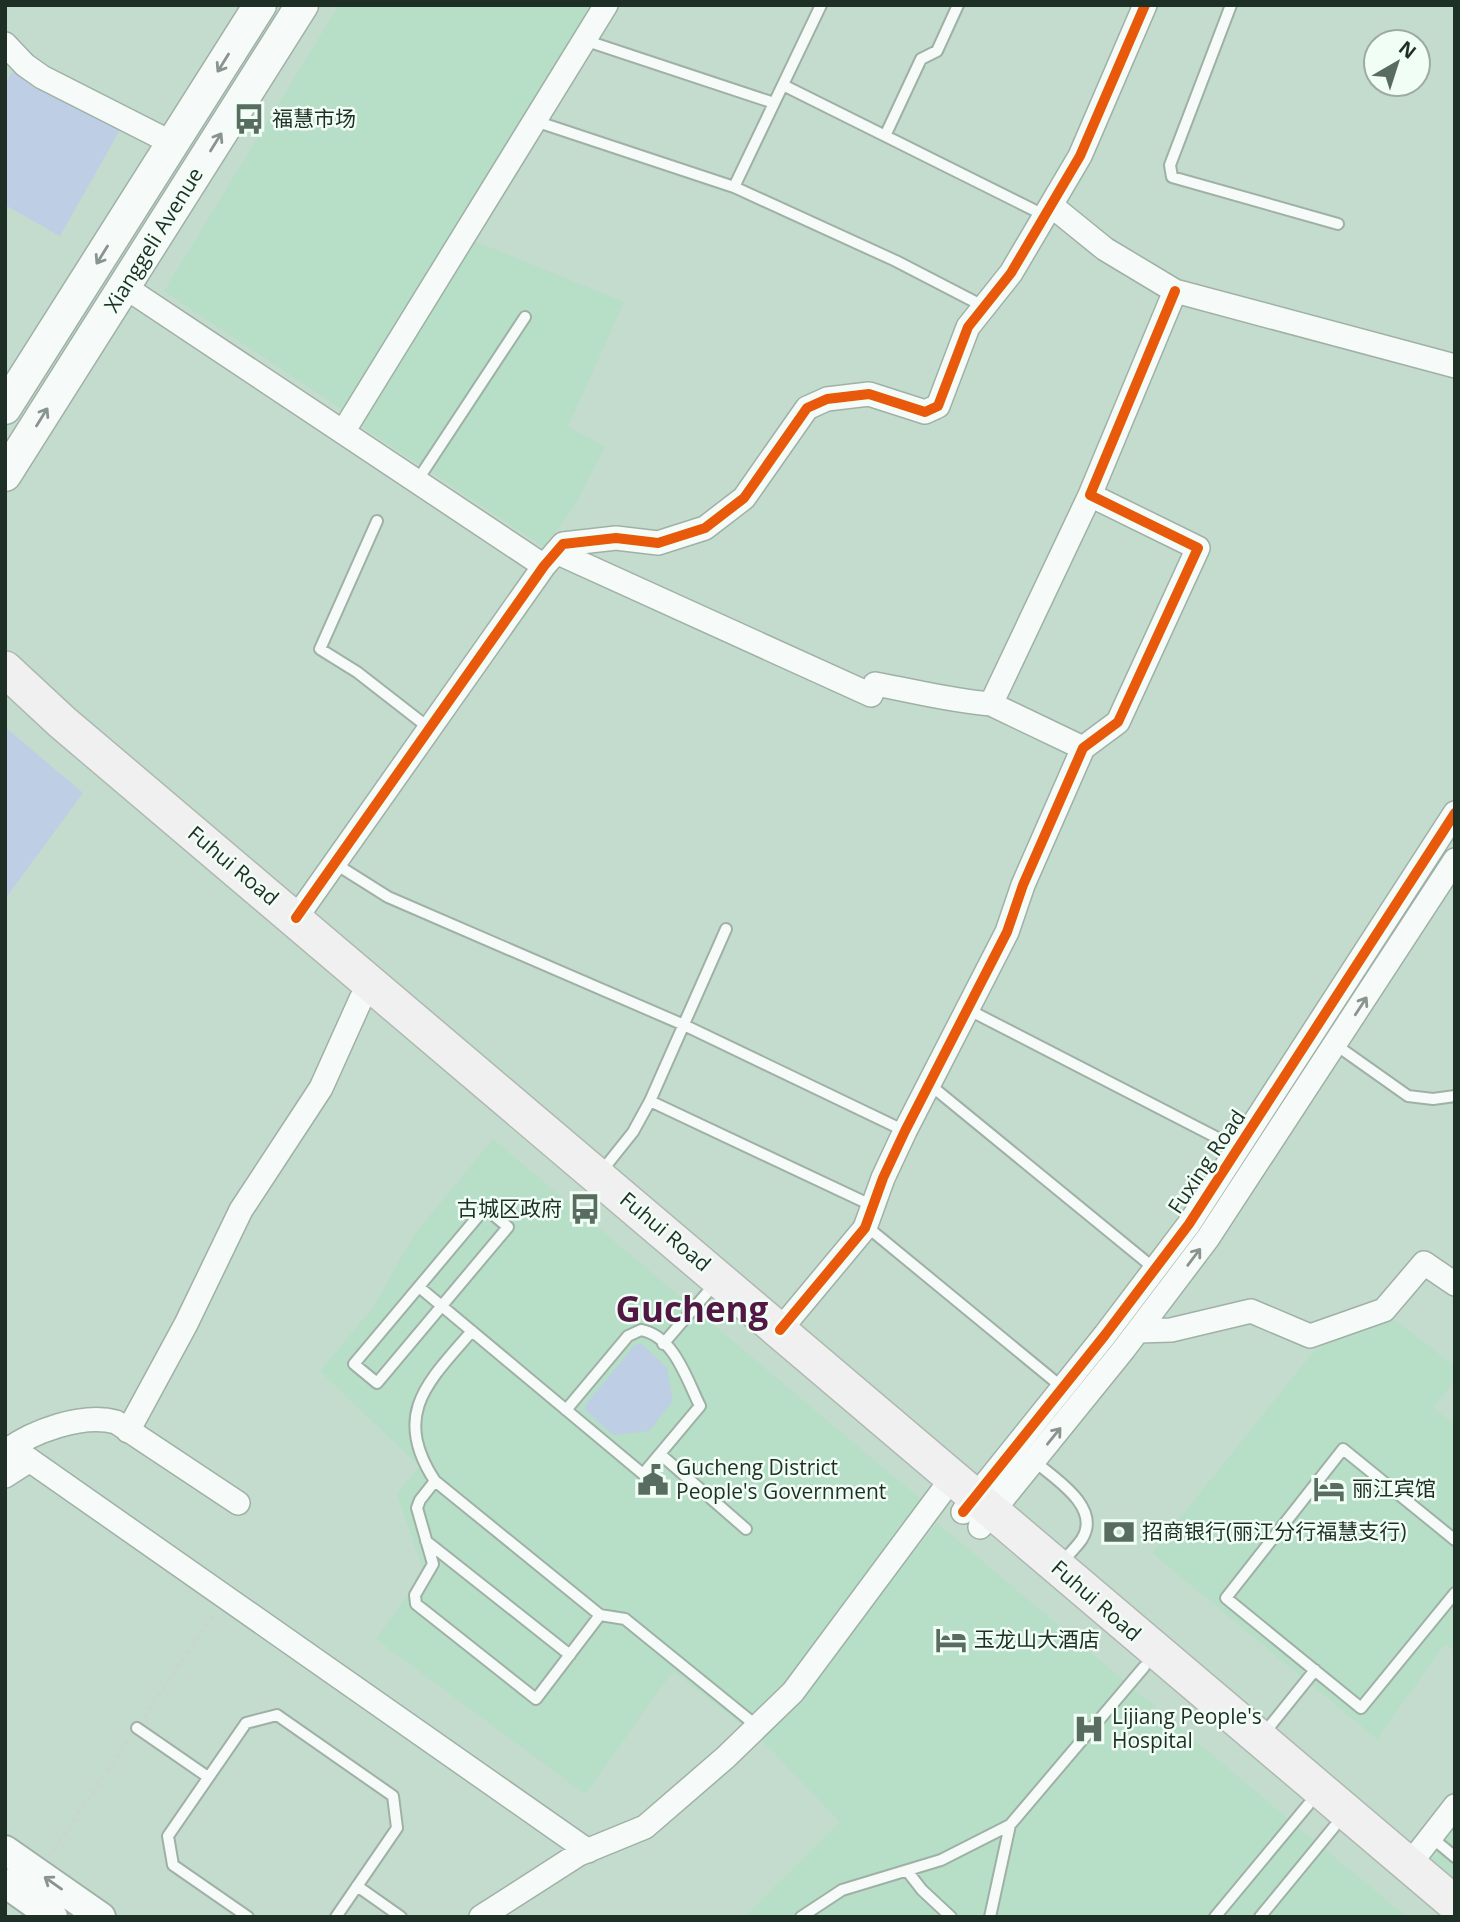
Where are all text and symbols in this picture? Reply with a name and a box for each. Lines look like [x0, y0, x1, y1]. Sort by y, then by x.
north arrow [1362, 28, 1432, 98]
text: N [1394, 35, 1422, 65]
one-way arrow [216, 53, 231, 72]
bus stop icon: 福慧市场 [232, 102, 266, 136]
place label: 福慧市场 [272, 104, 356, 132]
one-way arrow [209, 133, 223, 153]
street label: Xianggeli Avenue [97, 162, 209, 317]
one-way arrow [94, 245, 108, 265]
one-way arrow [35, 408, 49, 428]
street label: Fuhui Road [182, 819, 285, 911]
one-way arrow [1353, 997, 1368, 1016]
street label: Fuxing Road [1161, 1104, 1251, 1219]
street label: Fuhui Road [614, 1185, 717, 1277]
bus stop icon: 古城区政府 [568, 1192, 602, 1226]
place label: 古城区政府 [457, 1194, 562, 1222]
one-way arrow [1187, 1248, 1202, 1266]
district label: Gucheng [616, 1285, 769, 1332]
one-way arrow [1046, 1427, 1062, 1445]
place label: Gucheng District People's Government [676, 1453, 886, 1505]
public building icon: Gucheng District People's Government [636, 1463, 670, 1497]
hotel icon: 丽江宾馆 [1312, 1472, 1346, 1506]
place label: 丽江宾馆 [1352, 1474, 1436, 1502]
bank icon: 招商银行(丽江分行福慧支行) [1102, 1515, 1136, 1549]
place label: 招商银行(丽江分行福慧支行) [1142, 1517, 1406, 1545]
street label: Fuhui Road [1046, 1553, 1147, 1647]
hotel icon: 玉龙山大酒店 [934, 1623, 968, 1657]
place label: 玉龙山大酒店 [974, 1625, 1100, 1653]
place label: Lijiang People's Hospital [1112, 1702, 1262, 1754]
hospital icon: Lijiang People's Hospital [1072, 1712, 1106, 1746]
one-way arrow [44, 1876, 63, 1890]

